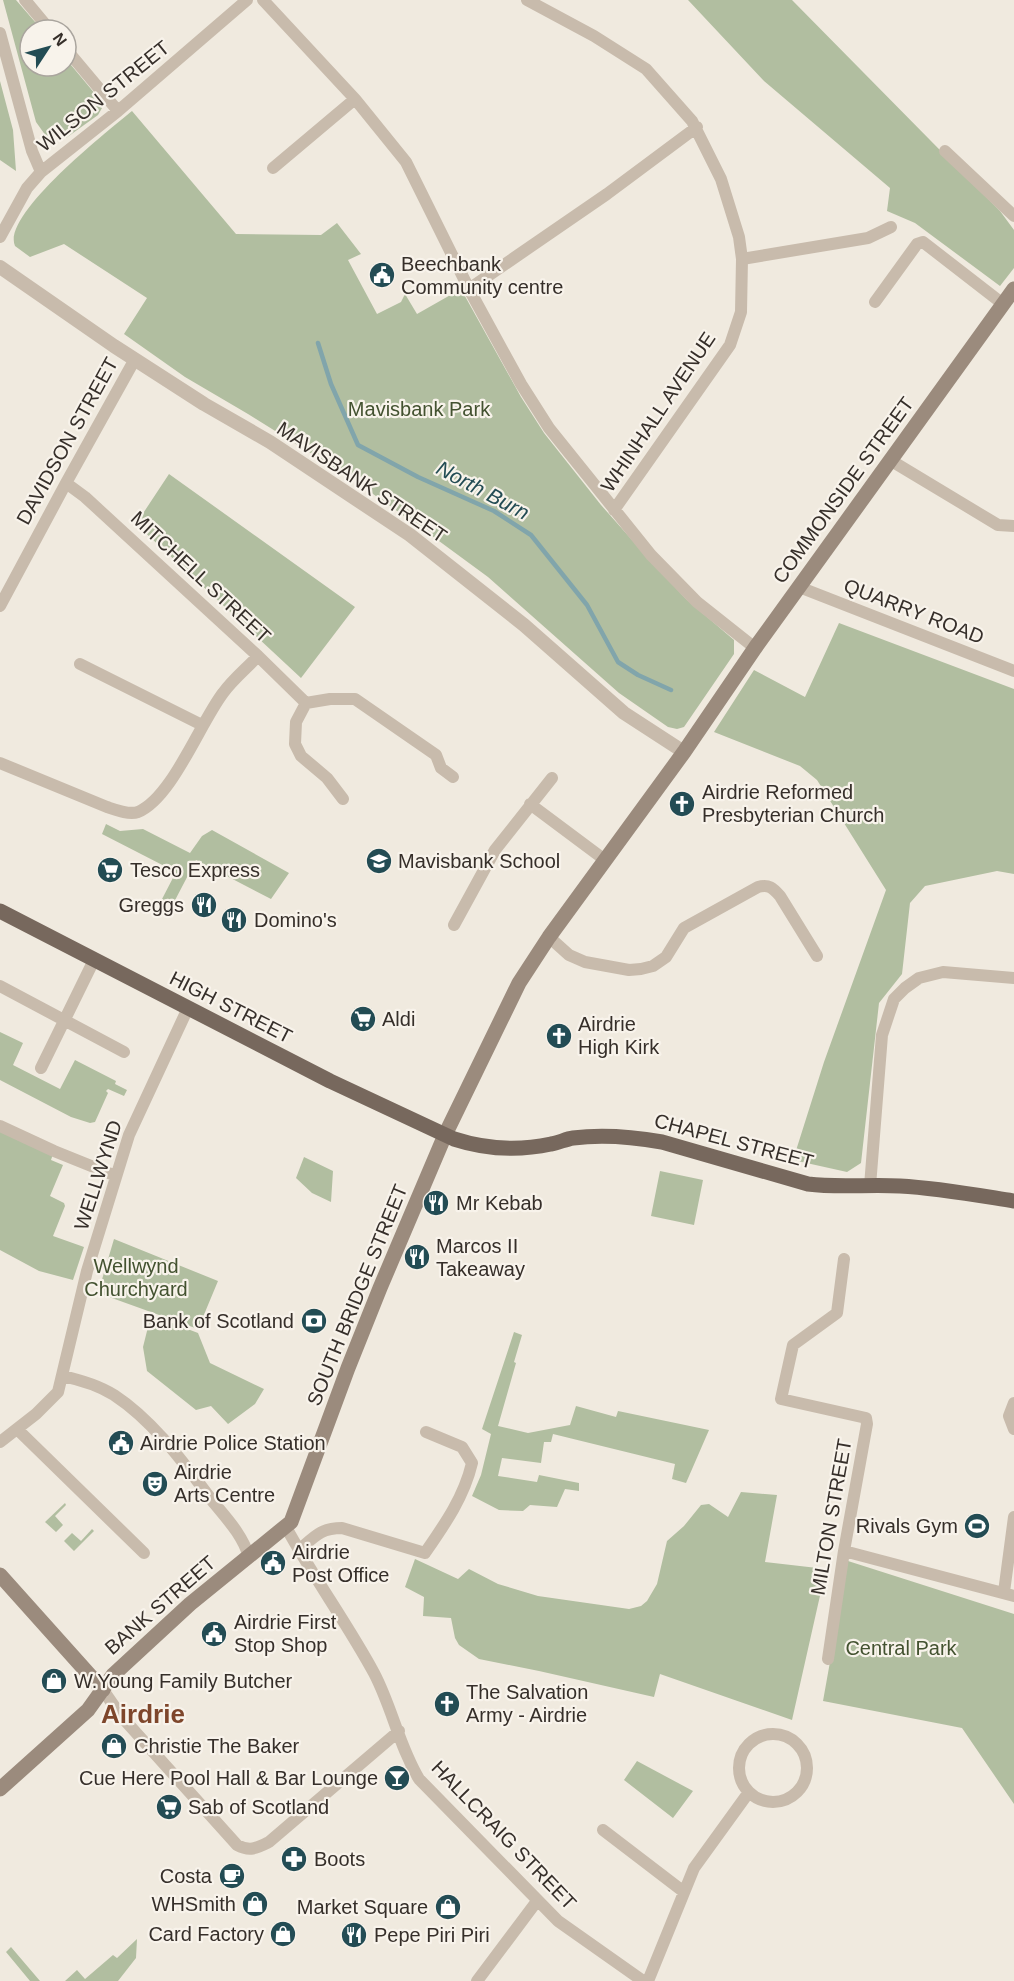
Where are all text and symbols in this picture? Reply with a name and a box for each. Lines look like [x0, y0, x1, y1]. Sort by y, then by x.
north arrow [18, 18, 78, 78]
street label: WILSON STREET [32, 35, 174, 157]
place label: Beechbank Community centre [401, 253, 563, 298]
public building icon: Beechbank Community centre [367, 260, 397, 290]
street label: WHINHALL AVENUE [596, 328, 720, 496]
street label: DAVIDSON STREET [12, 354, 122, 528]
street label: COMMONSIDE STREET [768, 393, 918, 587]
park label: Mavisbank Park [348, 398, 491, 420]
street label: MAVISBANK STREET [273, 417, 451, 547]
water label: North Burn [433, 456, 533, 524]
street label: MITCHELL STREET [127, 507, 275, 647]
street label: QUARRY ROAD [841, 574, 987, 648]
place label: Airdrie Reformed Presbyterian Church [702, 781, 884, 826]
church icon: Airdrie Reformed Presbyterian Church [667, 789, 697, 819]
school or university icon: Mavisbank School [364, 846, 394, 876]
place label: Mavisbank School [398, 850, 560, 872]
supermarket icon: Tesco Express [95, 855, 125, 885]
place label: Tesco Express [130, 859, 260, 881]
restaurant icon: Greggs [189, 890, 219, 920]
place label: Greggs [118, 894, 184, 916]
restaurant icon: Domino's [219, 905, 249, 935]
place label: Domino's [254, 909, 337, 931]
street label: HIGH STREET [166, 967, 296, 1047]
supermarket icon: Aldi [348, 1004, 378, 1034]
place label: Aldi [382, 1008, 415, 1030]
place label: Airdrie High Kirk [578, 1013, 660, 1058]
church icon: Airdrie High Kirk [544, 1021, 574, 1051]
street label: CHAPEL STREET [652, 1109, 816, 1173]
street label: WELLWYND [70, 1117, 126, 1233]
street label: SOUTH BRIDGE STREET [302, 1181, 412, 1409]
restaurant icon: Mr Kebab [421, 1188, 451, 1218]
place label: Mr Kebab [456, 1192, 543, 1214]
place label: Marcos II Takeaway [436, 1235, 525, 1280]
restaurant icon: Marcos II Takeaway [402, 1242, 432, 1272]
park label: Wellwynd Churchyard [84, 1255, 188, 1300]
bank icon: Bank of Scotland [299, 1306, 329, 1336]
place label: Bank of Scotland [143, 1310, 294, 1332]
public building icon: Airdrie Police Station [106, 1428, 136, 1458]
place label: Airdrie Police Station [140, 1432, 326, 1454]
street label: MILTON STREET [806, 1437, 856, 1597]
place label: Airdrie Arts Centre [174, 1461, 275, 1506]
theatre icon: Airdrie Arts Centre [140, 1469, 170, 1499]
sports icon: Rivals Gym [962, 1511, 992, 1541]
place label: Rivals Gym [856, 1515, 958, 1537]
place label: Airdrie Post Office [292, 1541, 389, 1586]
public building icon: Airdrie Post Office [258, 1548, 288, 1578]
street label: BANK STREET [100, 1551, 220, 1659]
place label: Airdrie First Stop Shop [234, 1611, 337, 1656]
public building icon: Airdrie First Stop Shop [199, 1619, 229, 1649]
park label: Central Park [845, 1637, 958, 1659]
shop icon: W.Young Family Butcher [39, 1666, 69, 1696]
place label: W.Young Family Butcher [74, 1670, 293, 1692]
place label: The Salvation Army - Airdrie [466, 1681, 588, 1726]
church icon: The Salvation Army - Airdrie [432, 1689, 462, 1719]
district label: Airdrie [101, 1699, 185, 1729]
shop icon: Christie The Baker [99, 1731, 129, 1761]
place label: Christie The Baker [134, 1735, 300, 1757]
street label: HALLCRAIG STREET [427, 1756, 581, 1914]
bar icon: Cue Here Pool Hall & Bar Lounge [382, 1763, 412, 1793]
place label: Cue Here Pool Hall & Bar Lounge [79, 1767, 378, 1789]
supermarket icon: Sab of Scotland [154, 1792, 184, 1822]
place label: Sab of Scotland [188, 1796, 329, 1818]
pharmacy icon: Boots [279, 1844, 309, 1874]
place label: Boots [314, 1848, 365, 1870]
cafe icon: Costa [217, 1861, 247, 1891]
place label: Costa [160, 1865, 213, 1887]
shop icon: WHSmith [240, 1889, 270, 1919]
shop icon: Market Square [433, 1892, 463, 1922]
place label: WHSmith [152, 1893, 236, 1915]
place label: Market Square [297, 1896, 428, 1918]
shop icon: Card Factory [268, 1919, 298, 1949]
restaurant icon: Pepe Piri Piri [339, 1920, 369, 1950]
place label: Card Factory [148, 1923, 264, 1945]
place label: Pepe Piri Piri [374, 1924, 490, 1946]

